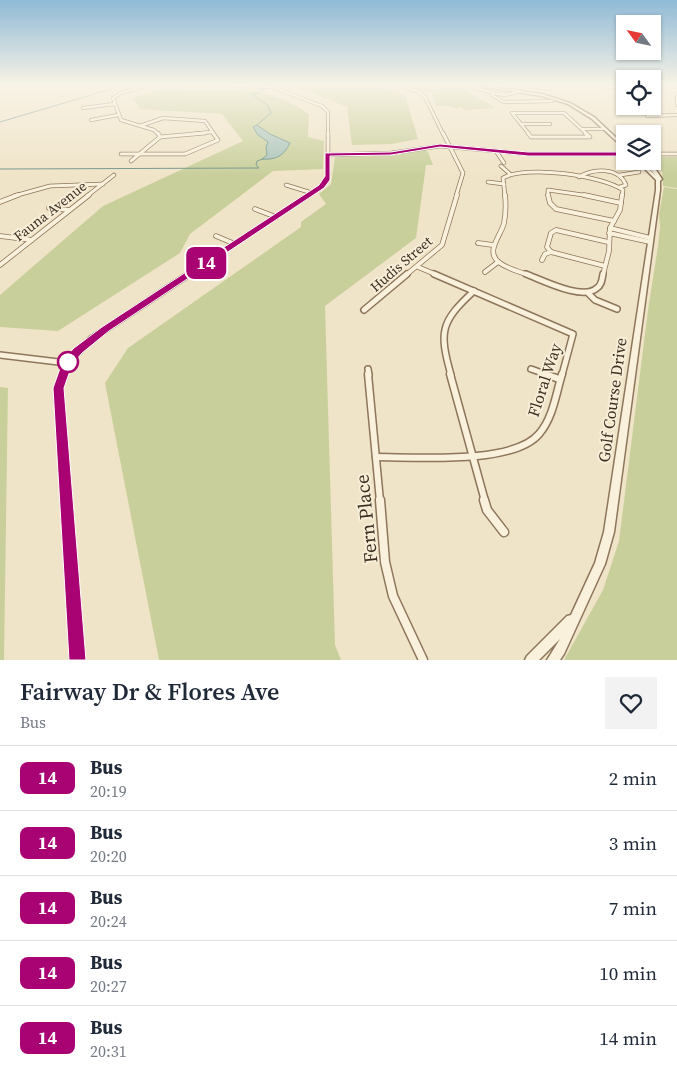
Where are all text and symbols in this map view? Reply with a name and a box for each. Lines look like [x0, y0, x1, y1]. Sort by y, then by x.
north arrow [616, 15, 661, 60]
map controls [616, 15, 661, 170]
button: locate [616, 70, 661, 115]
button: layers [616, 125, 661, 170]
street label: Fauna Avenue [9, 176, 91, 246]
street label: Hudis Street [366, 231, 437, 297]
line badge: 14 [184, 247, 228, 279]
text: 14 [196, 250, 216, 275]
street label: Golf Course Drive [592, 336, 632, 464]
street label: Floral Way [522, 340, 566, 420]
unlabelled marker [57, 351, 79, 373]
street label: Fern Place [348, 473, 384, 565]
text: Fairway Dr & Flores Ave [20, 675, 279, 708]
button: heart [605, 677, 657, 729]
text: Bus [20, 711, 46, 733]
text: Bus [90, 754, 122, 780]
text: 14 [38, 765, 57, 790]
text: 2 min [609, 765, 657, 791]
text: 20:19 [90, 780, 127, 802]
text: Bus [90, 819, 122, 845]
text: 14 [38, 830, 57, 855]
text: 3 min [609, 830, 657, 856]
text: 20:20 [90, 845, 127, 867]
text: Bus [90, 884, 122, 910]
text: 14 [38, 895, 57, 920]
text: 7 min [609, 895, 657, 921]
text: 20:24 [90, 910, 127, 932]
text: Bus [90, 949, 122, 975]
text: 14 [38, 960, 57, 985]
text: 10 min [599, 960, 657, 986]
text: 20:27 [90, 975, 127, 997]
text: Bus [90, 1014, 122, 1040]
text: 14 [38, 1025, 57, 1050]
text: 14 min [599, 1025, 657, 1051]
text: 20:31 [90, 1040, 127, 1062]

